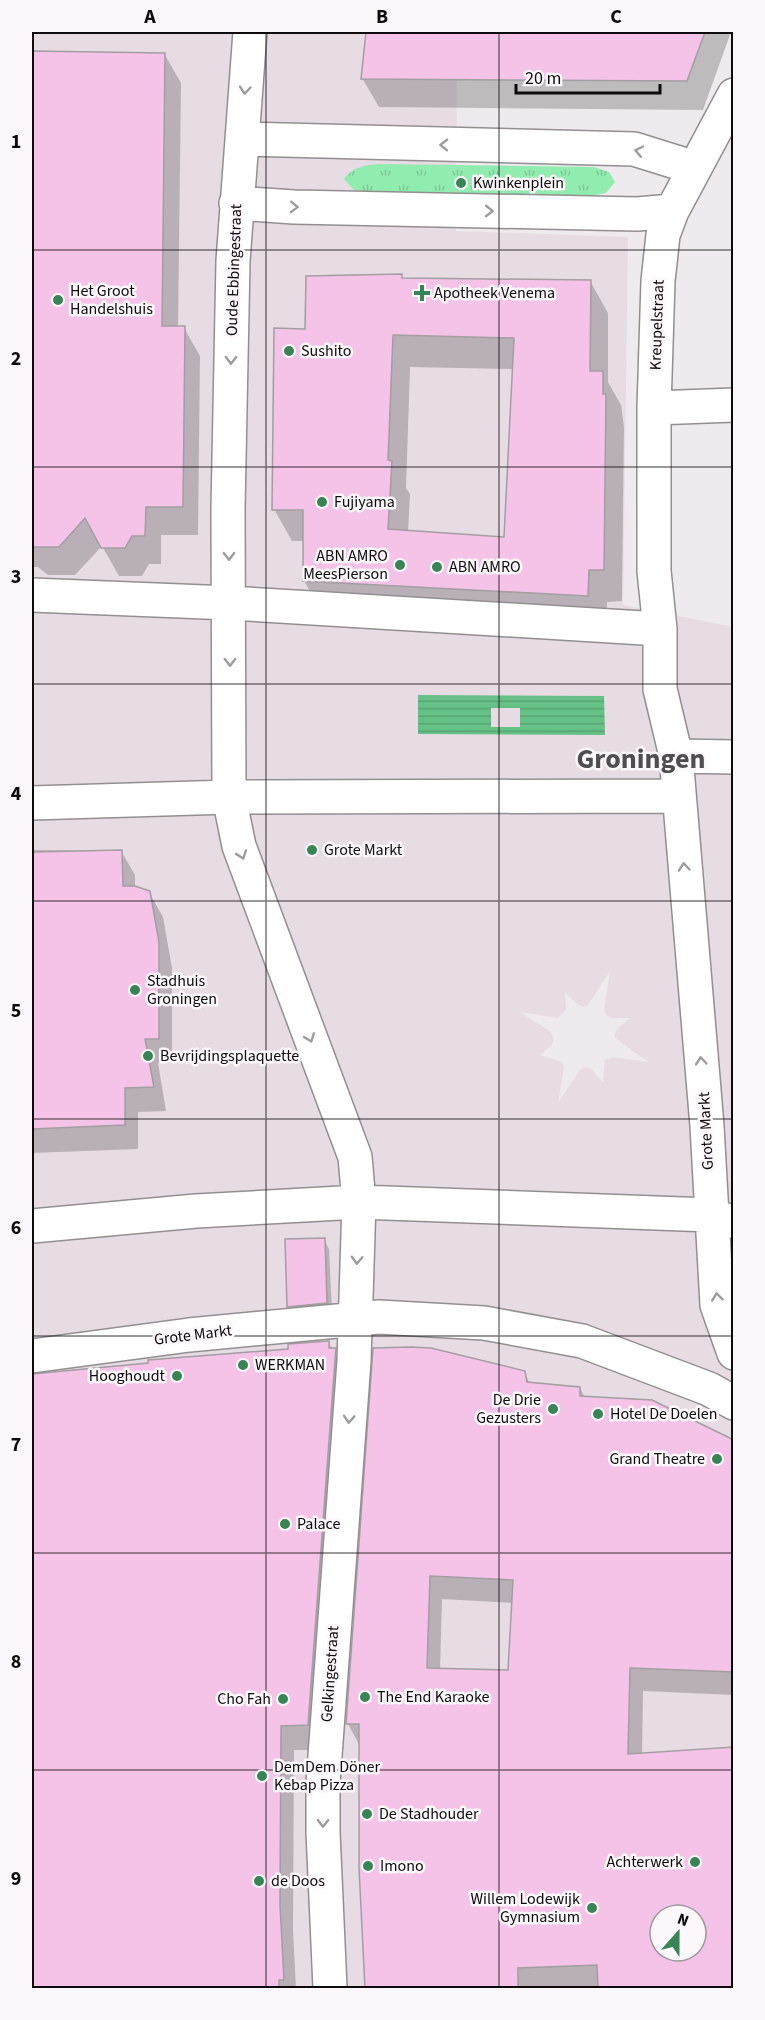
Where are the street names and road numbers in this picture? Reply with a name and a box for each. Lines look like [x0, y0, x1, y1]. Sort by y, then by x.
street label: Oude Ebbingestraat [221, 203, 247, 336]
street label: Kreupelstraat [644, 279, 670, 371]
street label: Grote Markt [693, 1091, 719, 1171]
street label: Grote Markt [153, 1319, 234, 1351]
street label: Gelkingestraat [316, 1624, 344, 1723]

